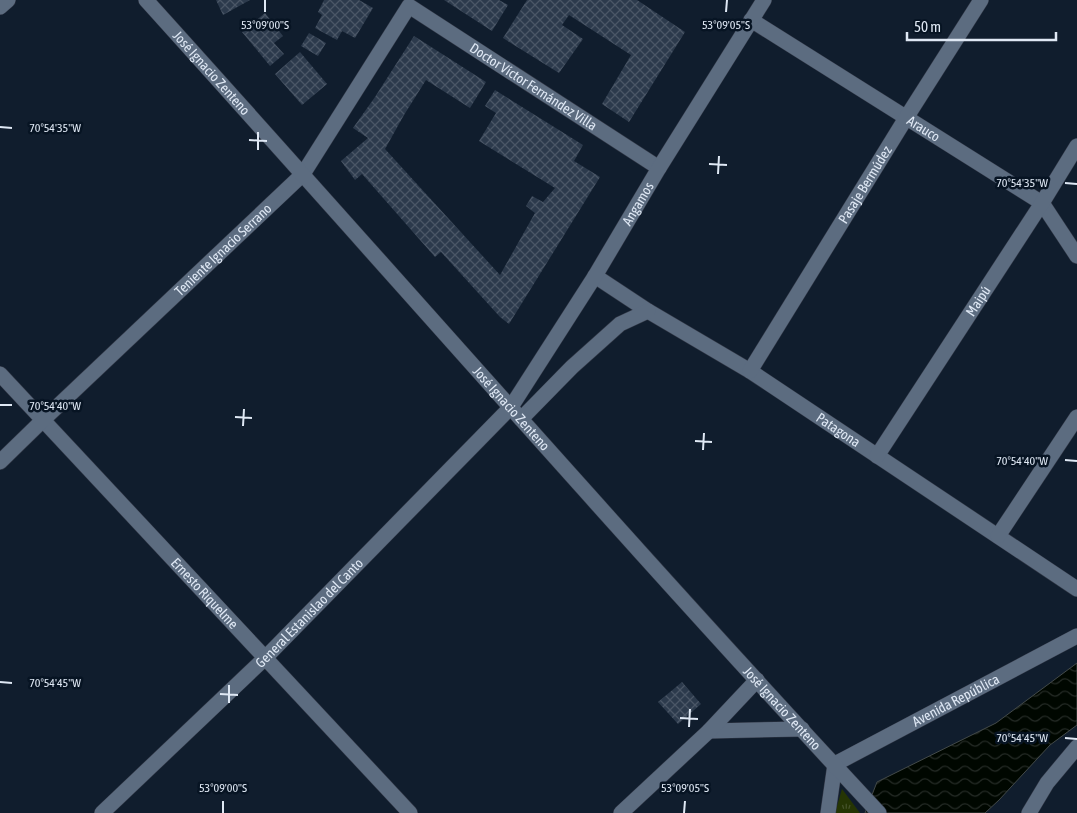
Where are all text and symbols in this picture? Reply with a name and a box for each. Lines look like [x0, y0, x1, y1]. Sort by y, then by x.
scale bar [907, 10, 1056, 42]
text: 53°09'00"S [241, 18, 289, 32]
text: 53°09'05"S [702, 18, 750, 32]
text: 50 m [914, 18, 941, 35]
street label: José Ignacio Zenteno [170, 28, 253, 118]
street label: Doctor Víctor Fernández Villa [467, 40, 600, 134]
street label: Arauco [904, 112, 943, 145]
text: 70°54'35"W [29, 121, 81, 135]
street label: Pasaje Bermúdez [835, 143, 895, 226]
text: 70°54'35"W [996, 176, 1048, 190]
street label: Angamos [619, 179, 657, 228]
street label: Teniente Ignacio Serrano [171, 200, 275, 299]
street label: Maipú [962, 283, 994, 319]
street label: José Ignacio Zenteno [470, 363, 553, 454]
text: 70°54'40"W [29, 399, 81, 413]
street label: Patagona [813, 410, 863, 450]
text: 70°54'40"W [996, 454, 1048, 468]
street label: Ernesto Riquelme [168, 555, 242, 632]
street label: General Estanislao del Canto [252, 555, 366, 671]
street label: José Ignacio Zenteno [740, 663, 824, 753]
street label: Avenida República [909, 671, 1002, 730]
text: 70°54'45"W [29, 676, 81, 690]
text: 70°54'45"W [996, 731, 1048, 745]
text: 53°09'00"S [199, 781, 247, 795]
text: 53°09'05"S [661, 781, 709, 795]

